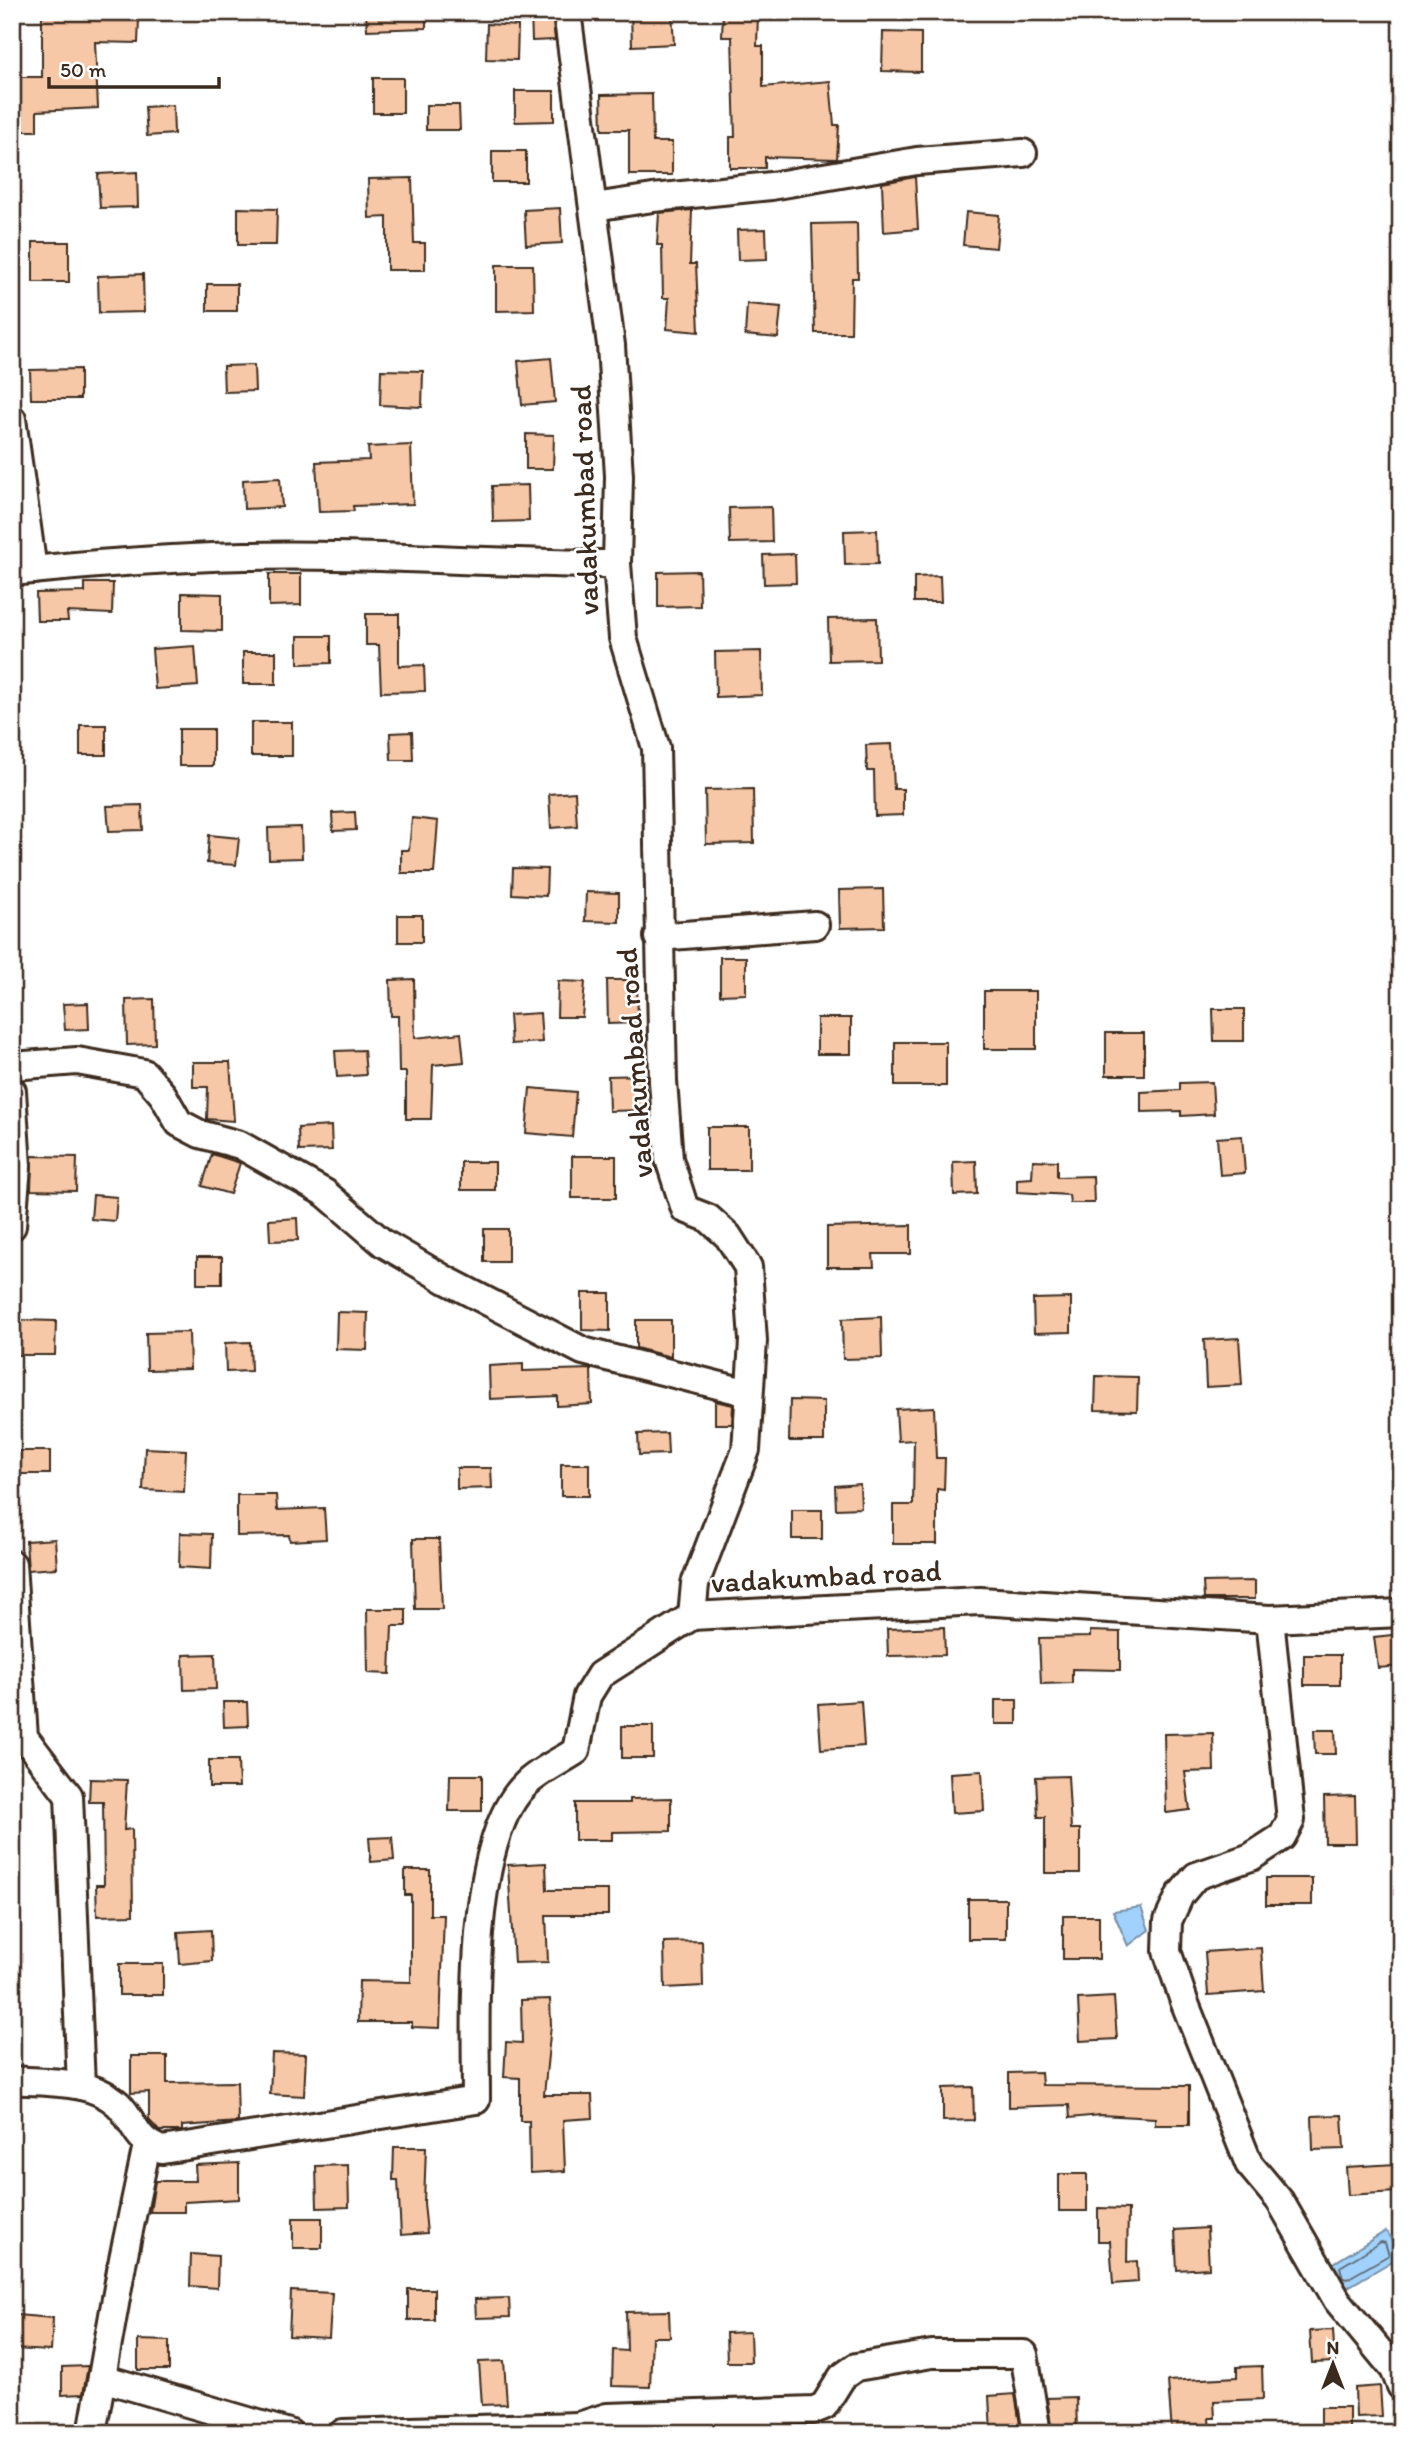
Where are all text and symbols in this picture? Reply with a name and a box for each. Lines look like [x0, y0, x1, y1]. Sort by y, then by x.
scale bar [49, 46, 219, 90]
text: 50 m [60, 57, 107, 82]
street label: vadakumbad road [561, 384, 607, 616]
street label: vadakumbad road [607, 947, 661, 1179]
street label: vadakumbad road [710, 1551, 942, 1601]
north arrow [1298, 2330, 1368, 2400]
text: N [1327, 2336, 1339, 2359]

